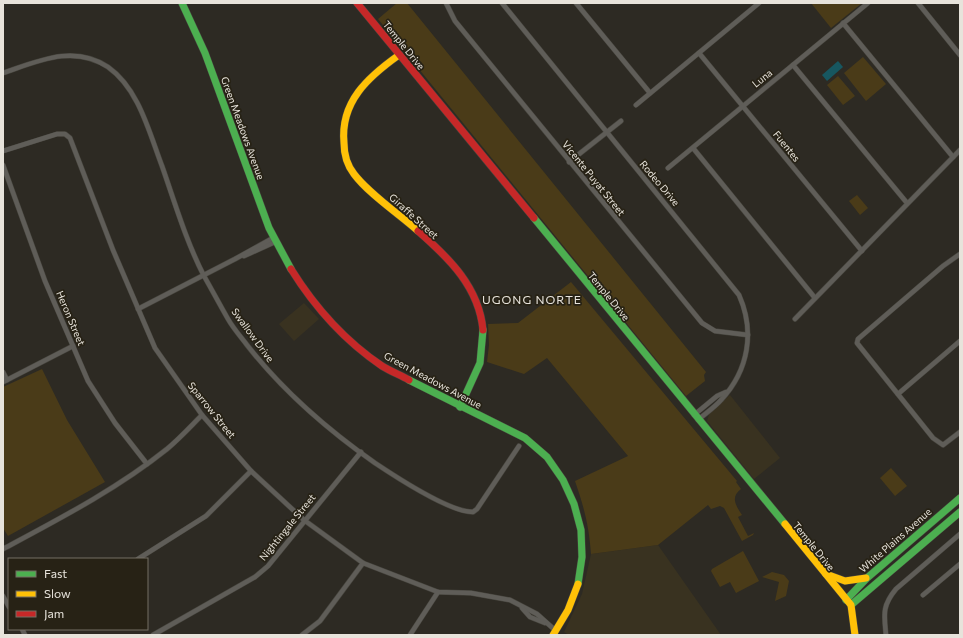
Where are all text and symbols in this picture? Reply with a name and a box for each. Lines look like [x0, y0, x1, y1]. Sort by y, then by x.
street label: Temple Drive [381, 18, 427, 72]
street label: Luna [750, 66, 774, 90]
street label: Green Meadows Avenue [219, 75, 267, 181]
street label: Fuentes [771, 128, 803, 164]
street label: Vicente Puyat Street [560, 138, 628, 218]
street label: Rodeo Drive [638, 158, 682, 208]
street label: Giraffe Street [387, 191, 441, 241]
street label: Temple Drive [586, 269, 632, 323]
street label: Heron Street [54, 289, 88, 347]
district label: UGONG NORTE [482, 292, 582, 306]
street label: Swallow Drive [229, 306, 277, 364]
street label: Green Meadows Avenue [382, 349, 484, 411]
street label: Sparrow Street [186, 379, 238, 441]
street label: Nightingale Street [256, 491, 318, 563]
street label: White Plains Avenue [856, 505, 934, 575]
street label: Temple Drive [791, 519, 837, 573]
legend [8, 558, 148, 630]
text: Fast [44, 566, 67, 580]
text: Slow [44, 586, 71, 600]
text: Jam [44, 606, 64, 621]

